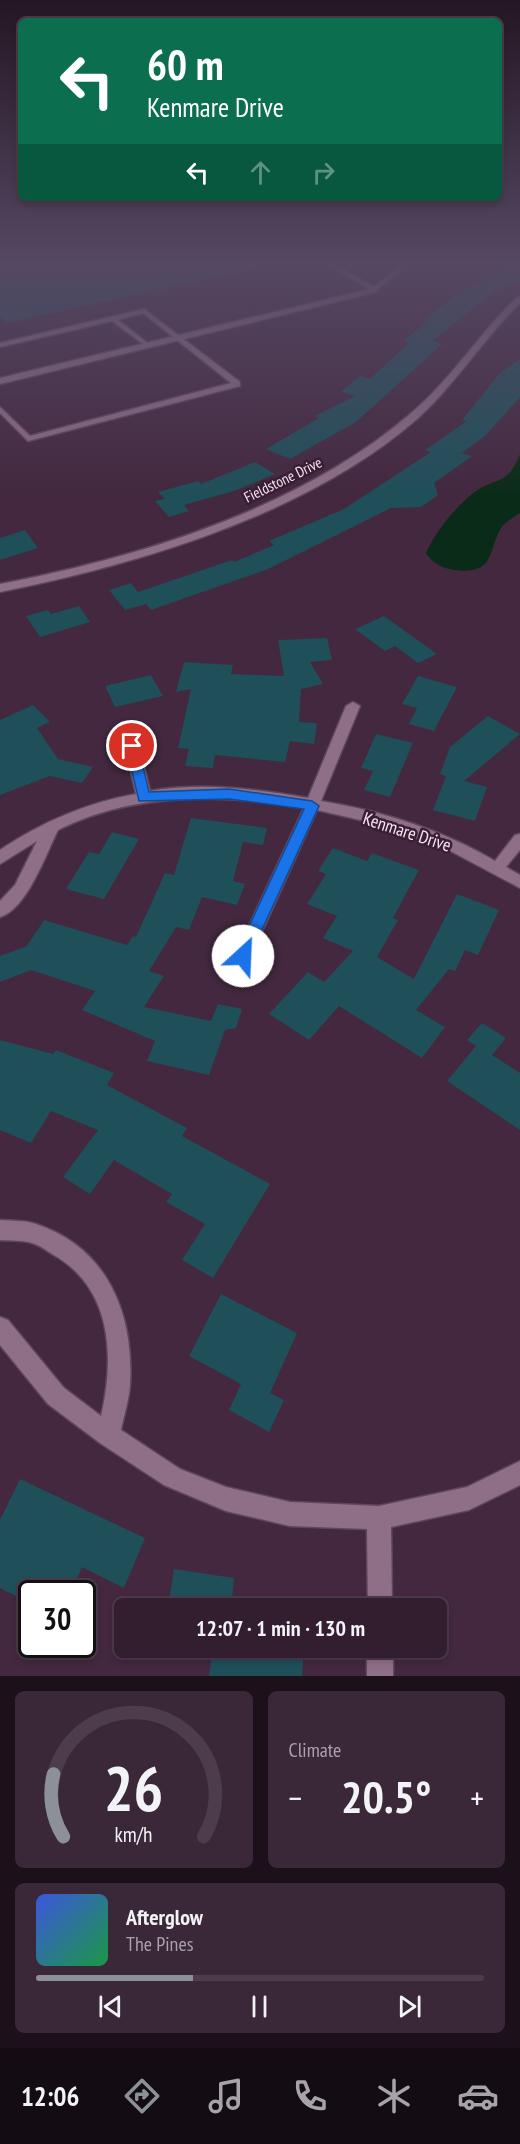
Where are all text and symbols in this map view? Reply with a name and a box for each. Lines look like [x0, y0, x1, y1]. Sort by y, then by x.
text: 60 m [147, 37, 224, 92]
icon: left [48, 42, 126, 120]
text: Kenmare Drive [147, 90, 284, 124]
icon: left [181, 156, 214, 189]
icon: ahead [244, 156, 277, 189]
icon: right [307, 156, 340, 189]
street label: Fieldstone Drive [241, 453, 325, 507]
pin [106, 720, 157, 771]
icon: arrive [115, 729, 148, 762]
street label: Kenmare Drive [360, 806, 454, 857]
position arrow [211, 924, 275, 988]
speed limit sign: 30 [18, 1580, 96, 1658]
text: 12:07 · 1 min · 130 m [196, 1614, 365, 1642]
text: Climate [289, 1737, 341, 1763]
text: 26 [104, 1747, 164, 1828]
text: 20.5° [341, 1767, 431, 1825]
text: − [289, 1776, 302, 1819]
text: + [470, 1776, 484, 1819]
text: km/h [115, 1820, 153, 1848]
text: Afterglow [126, 1903, 203, 1931]
text: The Pines [126, 1931, 193, 1957]
icon: previous [94, 1990, 127, 2023]
icon: pause [243, 1990, 276, 2023]
icon: next [393, 1990, 426, 2023]
icon: directions [121, 2075, 163, 2117]
icon: music [205, 2075, 247, 2117]
icon: phone [289, 2075, 331, 2117]
icon: climate [373, 2075, 415, 2117]
icon: car [457, 2075, 499, 2117]
text: 12:06 [21, 2079, 79, 2113]

